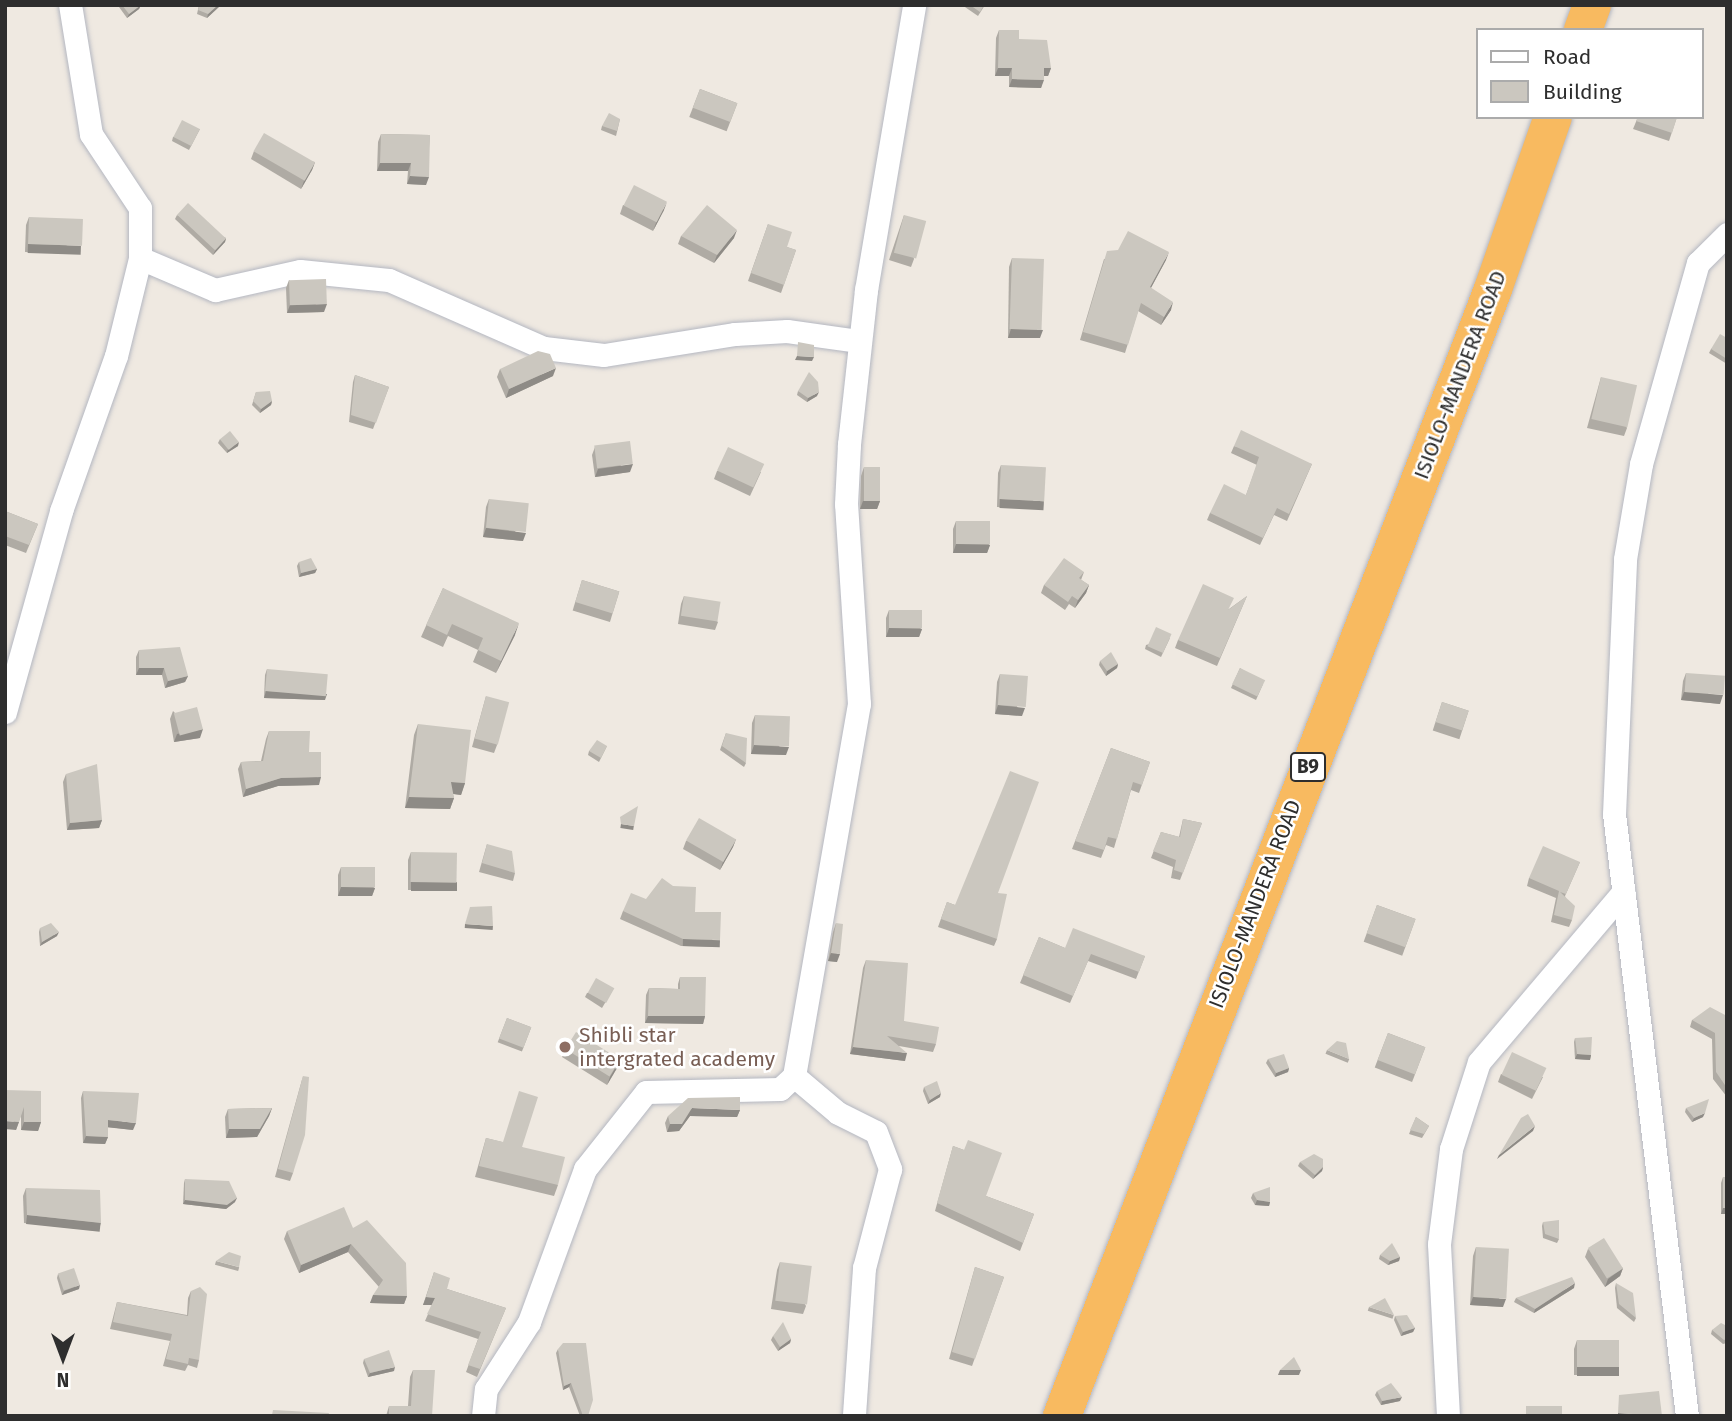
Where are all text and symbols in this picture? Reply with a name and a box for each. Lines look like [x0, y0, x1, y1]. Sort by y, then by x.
legend [1476, 28, 1704, 119]
text: Road [1543, 44, 1591, 70]
text: Building [1543, 79, 1622, 105]
street label: ISIOLO-MANDERA ROAD [1409, 267, 1511, 483]
road number: B9 [1289, 752, 1327, 782]
street label: ISIOLO-MANDERA ROAD [1204, 796, 1306, 1012]
place label: Shibli star intergrated academy [579, 1022, 775, 1072]
marker: Shibli star intergrated academy [557, 1039, 573, 1055]
north arrow [28, 1323, 98, 1393]
text: N [57, 1368, 69, 1391]

